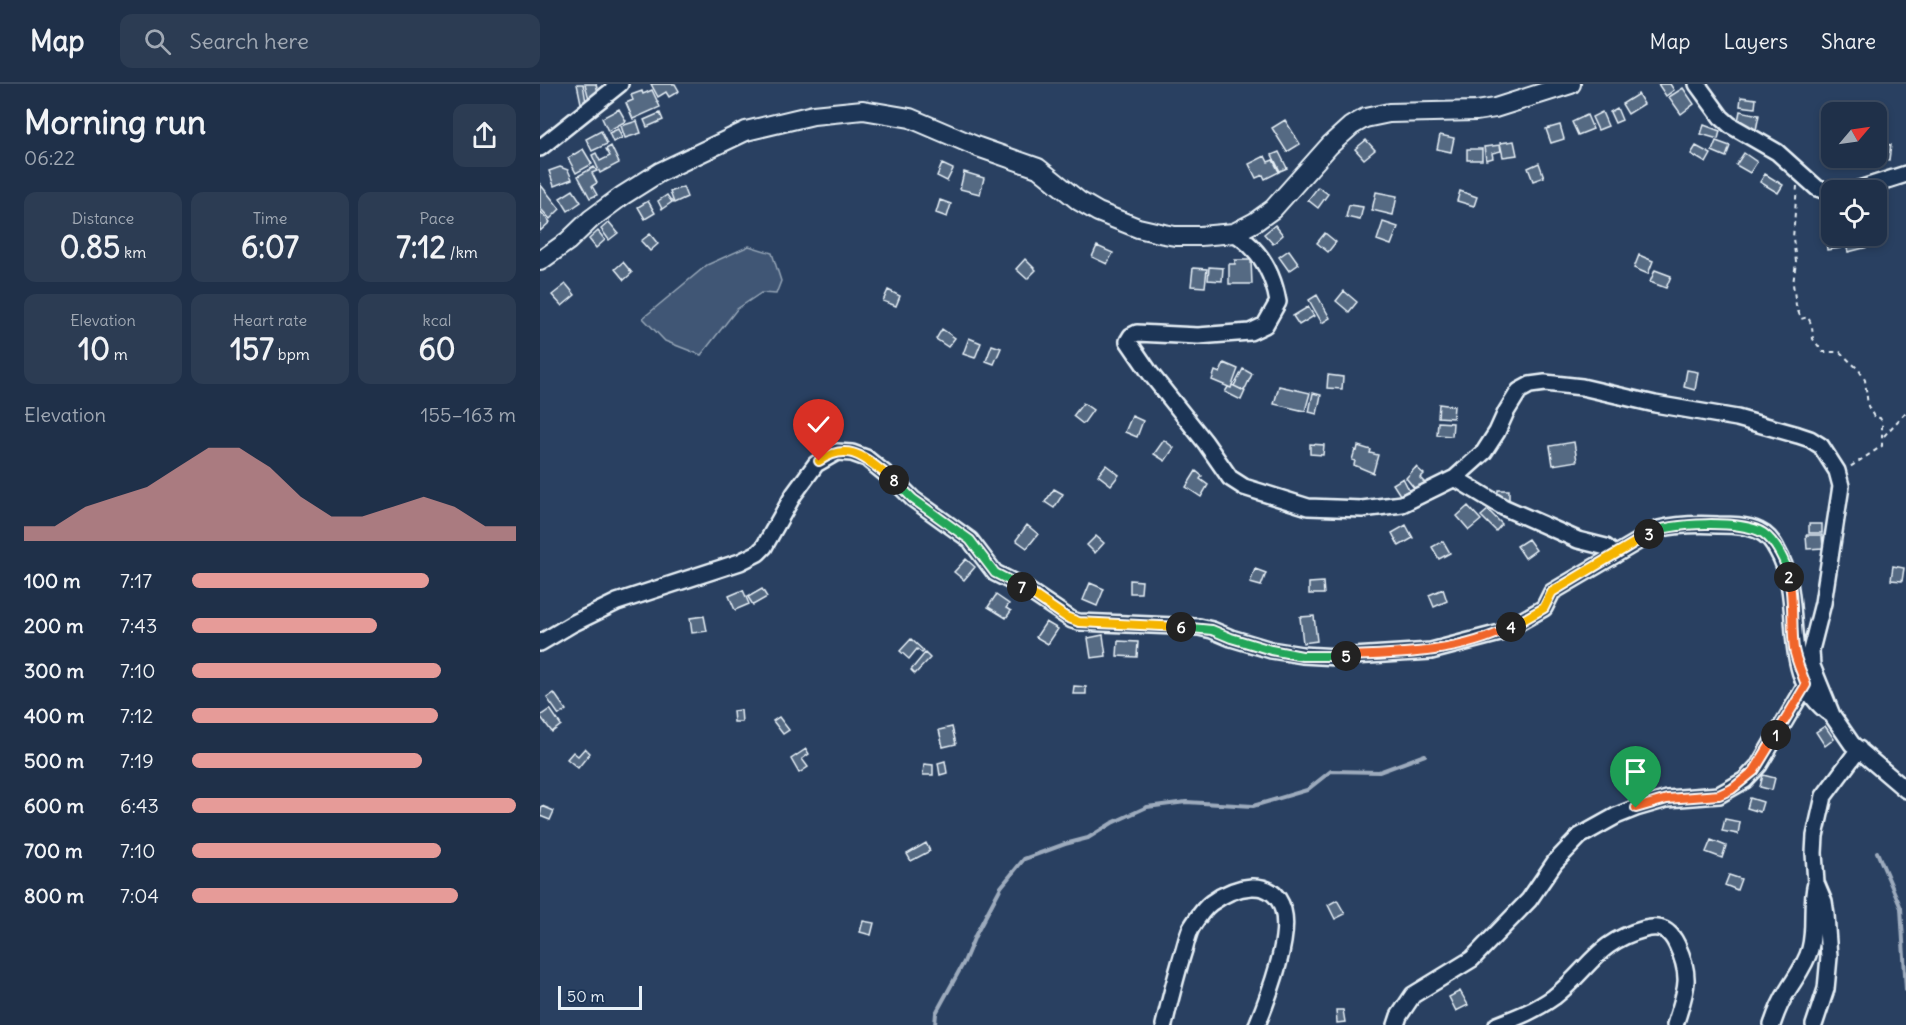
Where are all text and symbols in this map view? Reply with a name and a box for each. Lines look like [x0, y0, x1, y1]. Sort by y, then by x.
search box [120, 14, 540, 68]
text: Map [30, 23, 84, 59]
icon: search [141, 25, 174, 58]
text: Search here [189, 27, 309, 55]
text: Map [1650, 28, 1690, 55]
text: Layers [1723, 28, 1788, 55]
text: Share [1821, 28, 1876, 55]
text: Morning run [24, 101, 206, 143]
north arrow [1821, 102, 1887, 168]
map controls [1821, 102, 1887, 246]
button: share [453, 104, 516, 167]
text: 06:22 [24, 145, 75, 170]
button: locate [1821, 180, 1887, 246]
text: Distance [72, 208, 134, 228]
text: Time [253, 208, 287, 228]
text: Pace [420, 208, 454, 228]
text: 0.85 [60, 228, 120, 266]
text: 6:07 [241, 228, 299, 266]
text: 7:12 [396, 228, 446, 266]
text: km [120, 242, 146, 262]
text: /km [446, 242, 478, 262]
text: Elevation [70, 310, 136, 330]
text: Heart rate [233, 310, 307, 330]
text: kcal [423, 310, 451, 330]
text: 10 [78, 330, 110, 368]
text: 157 [230, 330, 274, 368]
text: 60 [418, 330, 456, 368]
text: m [110, 344, 128, 364]
text: bpm [274, 344, 310, 364]
pin [793, 399, 844, 461]
text: Elevation [24, 402, 106, 427]
text: 155–163 m [421, 402, 516, 427]
icon: check [802, 408, 835, 441]
pin: 8 [879, 465, 909, 495]
text: 8 [889, 470, 899, 490]
pin: 3 [1634, 519, 1664, 549]
text: 3 [1644, 524, 1654, 544]
pin: 2 [1774, 562, 1804, 592]
text: 2 [1785, 567, 1793, 587]
text: 100 m [24, 568, 81, 593]
text: 7:17 [120, 568, 152, 593]
pin: 7 [1007, 572, 1037, 602]
text: 7 [1018, 577, 1026, 597]
pin: 6 [1166, 612, 1196, 642]
pin: 4 [1496, 612, 1526, 642]
text: 200 m [24, 613, 84, 638]
text: 7:43 [120, 613, 157, 638]
text: 6 [1176, 617, 1186, 637]
text: 4 [1506, 617, 1516, 637]
pin: 5 [1331, 641, 1361, 671]
text: 5 [1341, 646, 1351, 666]
text: 300 m [24, 658, 84, 683]
text: 7:10 [120, 658, 155, 683]
text: 400 m [24, 703, 84, 728]
text: 7:12 [120, 703, 153, 728]
pin: 1 [1761, 720, 1791, 750]
text: 1 [1773, 725, 1779, 745]
pin [1610, 746, 1661, 808]
text: 500 m [24, 748, 84, 773]
text: 7:19 [120, 748, 154, 773]
icon: arrive [1619, 755, 1652, 788]
text: 600 m [24, 793, 84, 818]
text: 6:43 [120, 793, 159, 818]
text: 700 m [24, 838, 82, 863]
text: 7:10 [120, 838, 155, 863]
text: 800 m [24, 883, 84, 908]
text: 7:04 [120, 883, 159, 908]
scale bar [558, 983, 642, 1010]
text: 50 m [567, 986, 605, 1006]

